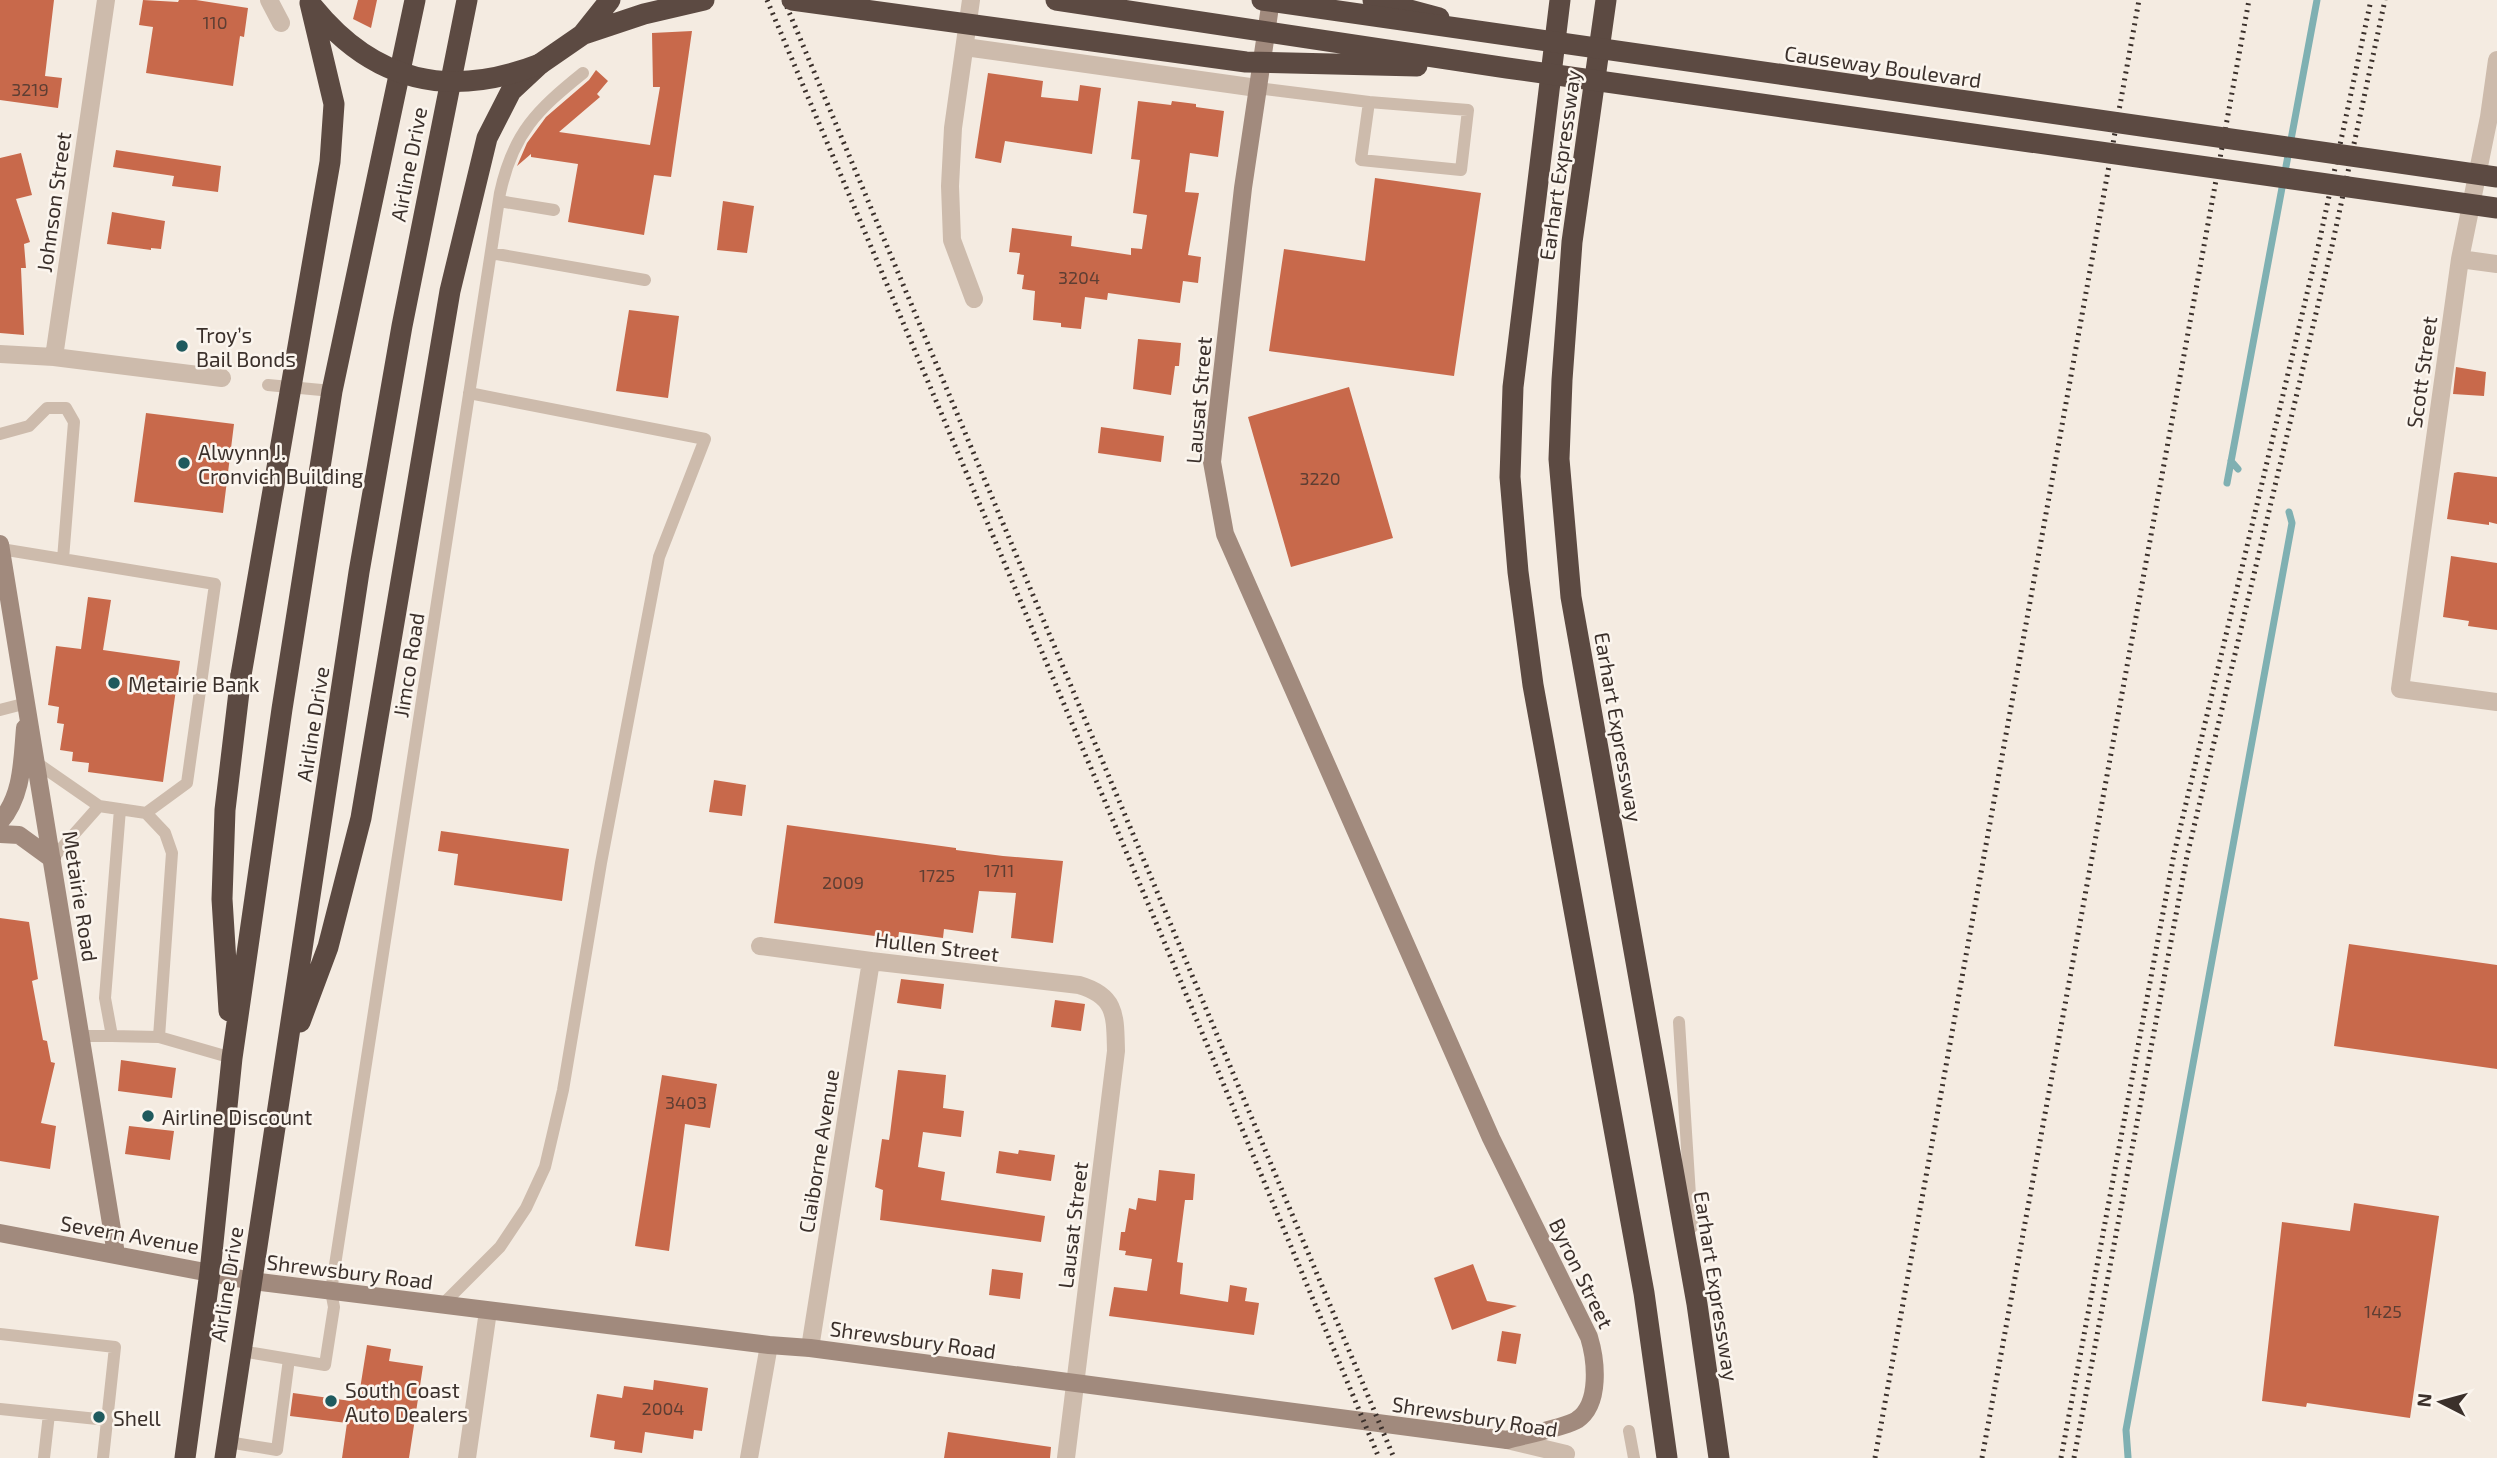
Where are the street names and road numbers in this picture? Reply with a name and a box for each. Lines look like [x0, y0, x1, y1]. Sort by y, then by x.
street label: Causeway Boulevard [1783, 40, 1983, 92]
street label: Earhart Expressway [1533, 68, 1585, 262]
street label: Airline Drive [385, 105, 431, 223]
street label: Johnson Street [31, 130, 75, 274]
street label: Scott Street [2401, 314, 2441, 430]
street label: Lausat Street [1180, 335, 1216, 465]
street label: Jimco Road [387, 611, 429, 719]
street label: Earhart Expressway [1590, 630, 1648, 824]
street label: Airline Drive [291, 665, 333, 783]
street label: Metairie Road [58, 829, 104, 963]
street label: Hullen Street [873, 926, 1001, 966]
street label: Claiborne Avenue [793, 1067, 843, 1235]
street label: Lausat Street [1052, 1160, 1092, 1290]
street label: Earhart Expressway [1690, 1189, 1744, 1383]
street label: Severn Avenue [59, 1209, 201, 1259]
street label: Byron Street [1545, 1214, 1619, 1332]
street label: Airline Drive [205, 1225, 247, 1343]
street label: Shrewsbury Road [265, 1248, 435, 1294]
street label: Shrewsbury Road [828, 1315, 998, 1363]
street label: Shrewsbury Road [1390, 1391, 1560, 1441]

